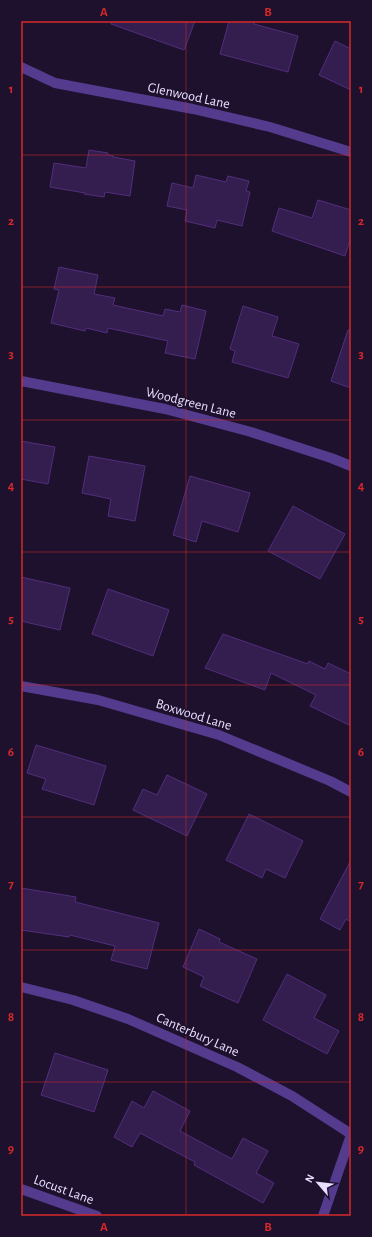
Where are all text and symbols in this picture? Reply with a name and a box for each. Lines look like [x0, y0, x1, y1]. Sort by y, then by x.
text: A [100, 6, 108, 19]
text: B [264, 6, 272, 19]
street label: Glenwood Lane [146, 80, 231, 112]
text: 1 [9, 83, 13, 96]
text: 1 [359, 83, 363, 96]
text: 2 [8, 215, 14, 228]
text: 2 [358, 215, 364, 228]
text: 3 [8, 348, 14, 361]
text: 3 [358, 348, 364, 361]
street label: Woodgreen Lane [144, 385, 237, 421]
text: 4 [8, 480, 15, 493]
text: 4 [358, 480, 365, 493]
text: 5 [8, 613, 14, 626]
text: 5 [358, 613, 364, 626]
street label: Boxwood Lane [154, 697, 233, 733]
text: 6 [8, 746, 14, 759]
text: 6 [358, 746, 364, 759]
text: 7 [8, 878, 14, 891]
text: 7 [358, 878, 364, 891]
street label: Canterbury Lane [154, 1010, 241, 1059]
text: 8 [8, 1011, 14, 1024]
text: 8 [358, 1011, 364, 1024]
text: 9 [8, 1143, 14, 1156]
text: 9 [358, 1143, 364, 1156]
north arrow [298, 1163, 338, 1203]
street label: Locust Lane [32, 1173, 96, 1207]
text: N [303, 1173, 316, 1185]
text: A [100, 1221, 108, 1234]
text: B [264, 1221, 272, 1234]

